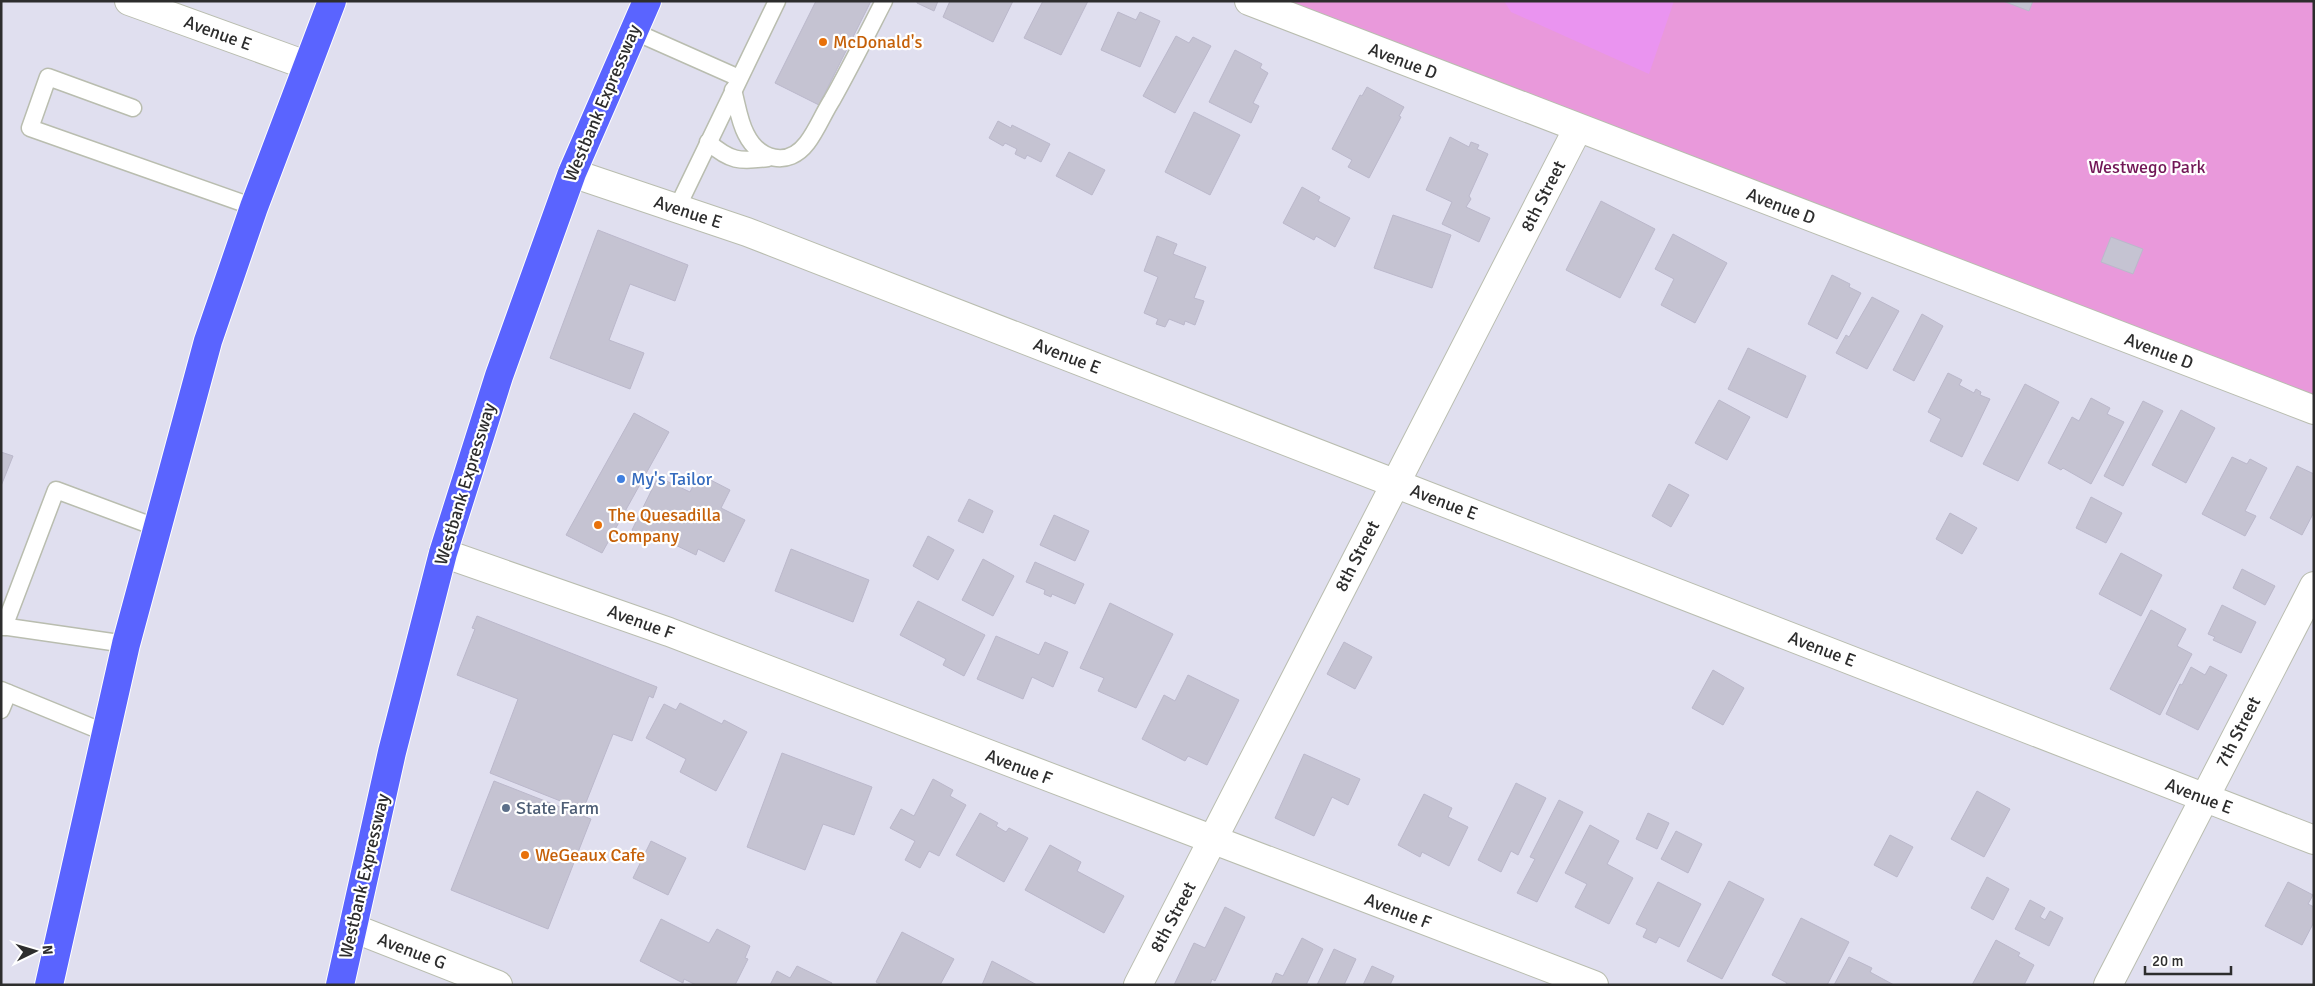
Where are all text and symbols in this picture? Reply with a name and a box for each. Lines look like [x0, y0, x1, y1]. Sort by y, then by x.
street label: Avenue E [181, 11, 255, 55]
street label: Westbank Expressway [559, 21, 645, 185]
place label: McDonald's [833, 31, 922, 53]
marker: McDonald's [817, 36, 829, 48]
street label: Avenue D [1365, 38, 1441, 84]
park label: Westwego Park [2088, 156, 2206, 178]
street label: 8th Street [1516, 157, 1570, 235]
street label: Avenue D [1743, 183, 1819, 229]
street label: Avenue E [651, 191, 725, 233]
street label: Avenue D [2121, 328, 2197, 374]
street label: Avenue E [1030, 333, 1104, 379]
street label: Westbank Expressway [430, 400, 500, 568]
place label: My's Tailor [631, 468, 713, 490]
marker: My's Tailor [615, 473, 627, 485]
street label: Avenue E [1407, 479, 1481, 525]
place label: The Quesadilla Company [608, 504, 721, 547]
street label: 8th Street [1330, 517, 1384, 595]
marker: The Quesadilla Company [592, 519, 604, 531]
street label: Avenue F [605, 600, 677, 644]
street label: Avenue E [1785, 626, 1859, 672]
street label: 7th Street [2211, 693, 2265, 771]
street label: Avenue F [983, 744, 1055, 790]
street label: Avenue E [2162, 773, 2236, 819]
street label: Westbank Expressway [334, 791, 394, 961]
place label: State Farm [516, 797, 599, 819]
marker: State Farm [500, 802, 512, 814]
place label: WeGeaux Cafe [535, 844, 645, 866]
marker: WeGeaux Cafe [519, 849, 531, 861]
street label: 8th Street [1145, 878, 1201, 956]
street label: Avenue F [1362, 888, 1434, 934]
north arrow [10, 926, 60, 976]
street label: Avenue G [375, 928, 449, 974]
text: N [39, 944, 56, 956]
scale bar [2145, 944, 2231, 976]
text: 20 m [2152, 952, 2183, 970]

